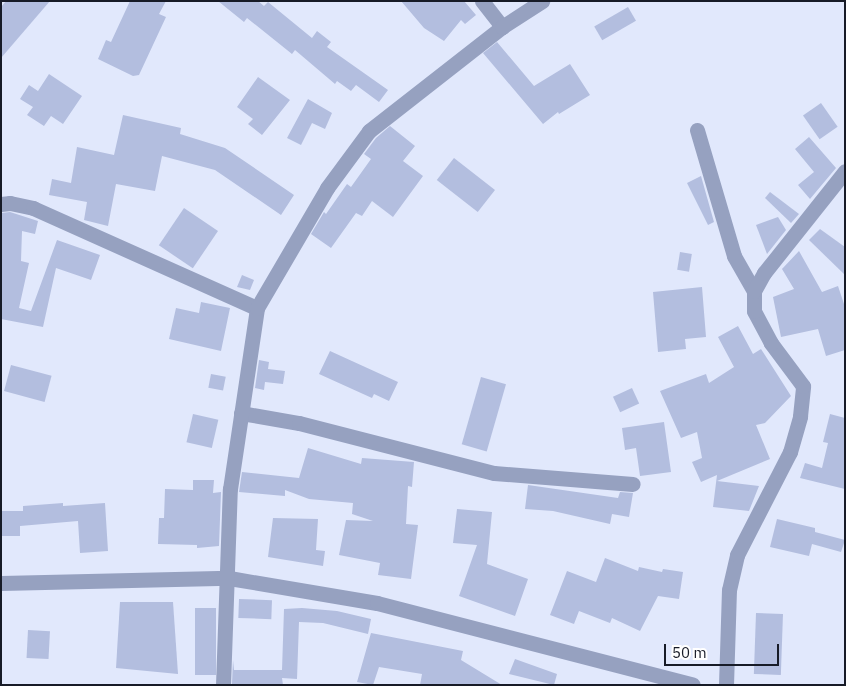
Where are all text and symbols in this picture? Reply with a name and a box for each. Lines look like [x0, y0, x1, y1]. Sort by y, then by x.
scale bar [666, 634, 781, 666]
text: 50 m [672, 643, 707, 662]

